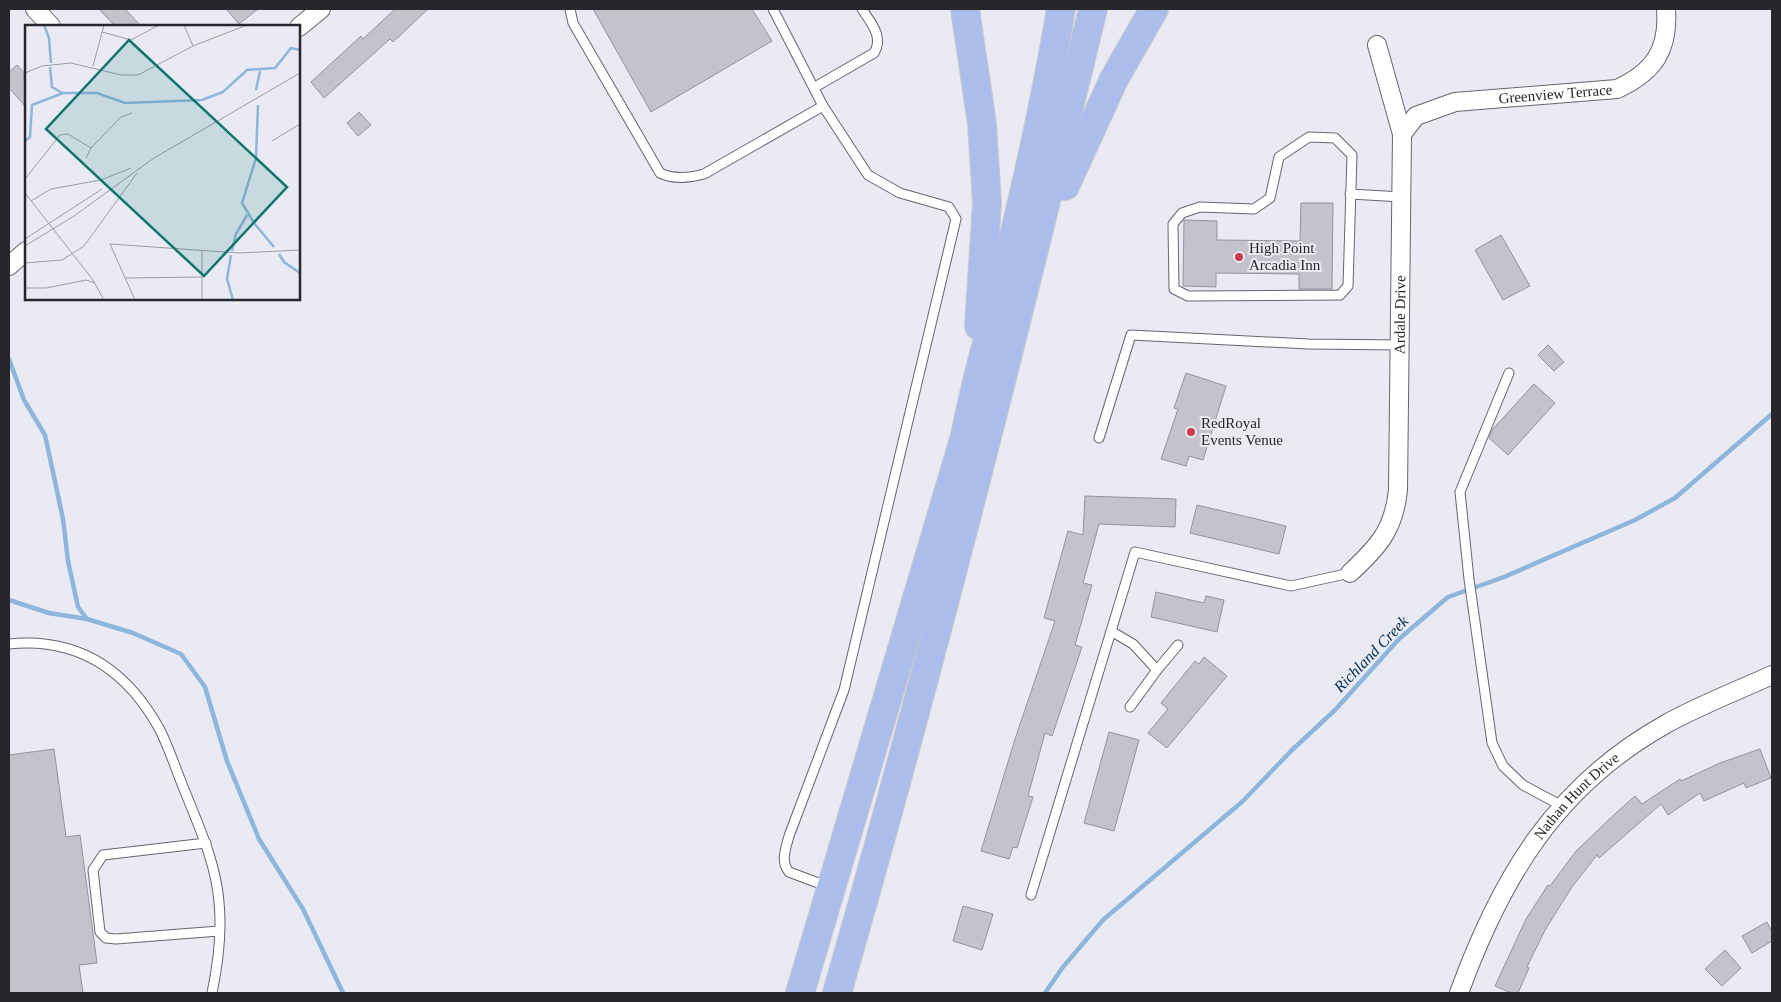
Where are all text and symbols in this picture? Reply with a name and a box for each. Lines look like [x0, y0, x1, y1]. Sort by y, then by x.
inset map [25, 25, 300, 300]
street label: Greenview Terrace [1498, 81, 1613, 106]
place label: High Point Arcadia Inn [1249, 240, 1321, 273]
marker: High Point Arcadia Inn [1233, 251, 1245, 263]
street label: Ardale Drive [1392, 275, 1408, 354]
place label: RedRoyal Events Venue [1201, 415, 1283, 448]
marker: RedRoyal Events Venue [1185, 426, 1197, 438]
water label: Richland Creek [1330, 612, 1412, 696]
street label: Nathan Hunt Drive [1531, 749, 1622, 842]

